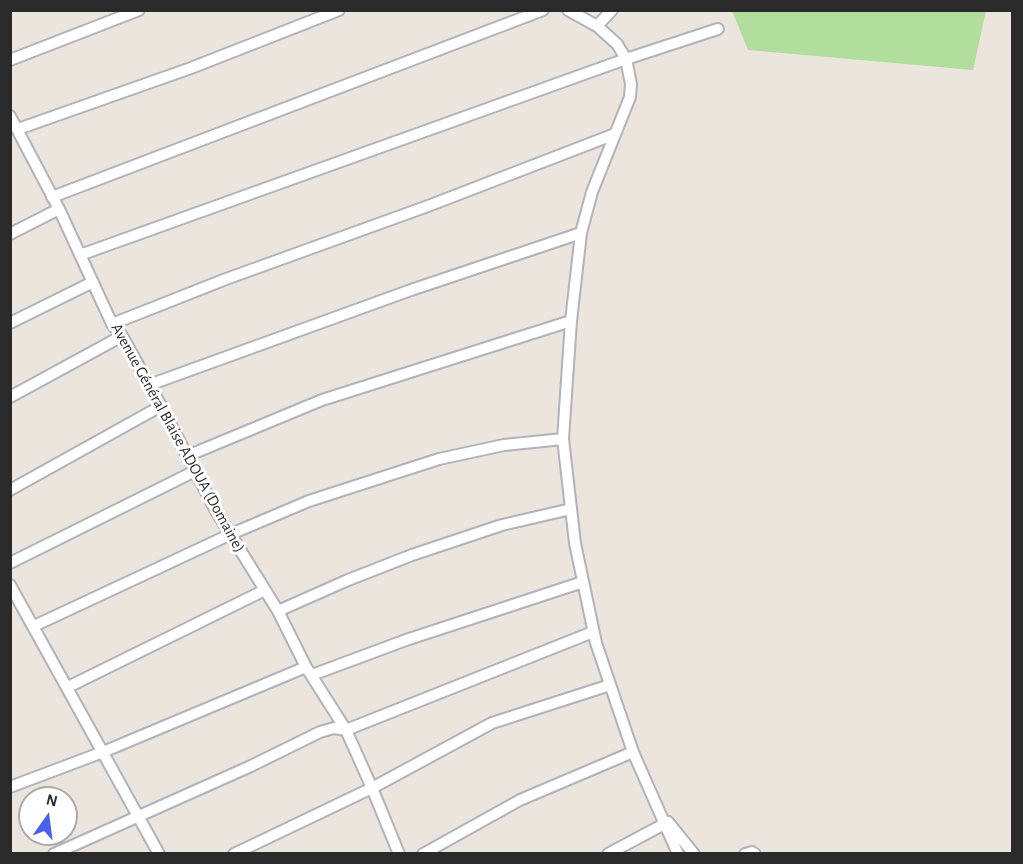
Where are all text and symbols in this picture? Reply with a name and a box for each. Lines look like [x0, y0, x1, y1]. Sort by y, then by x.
street label: Avenue Général Blaise ADOUA (Domaine) [107, 320, 249, 556]
north arrow [18, 786, 78, 846]
text: N [45, 791, 59, 810]

